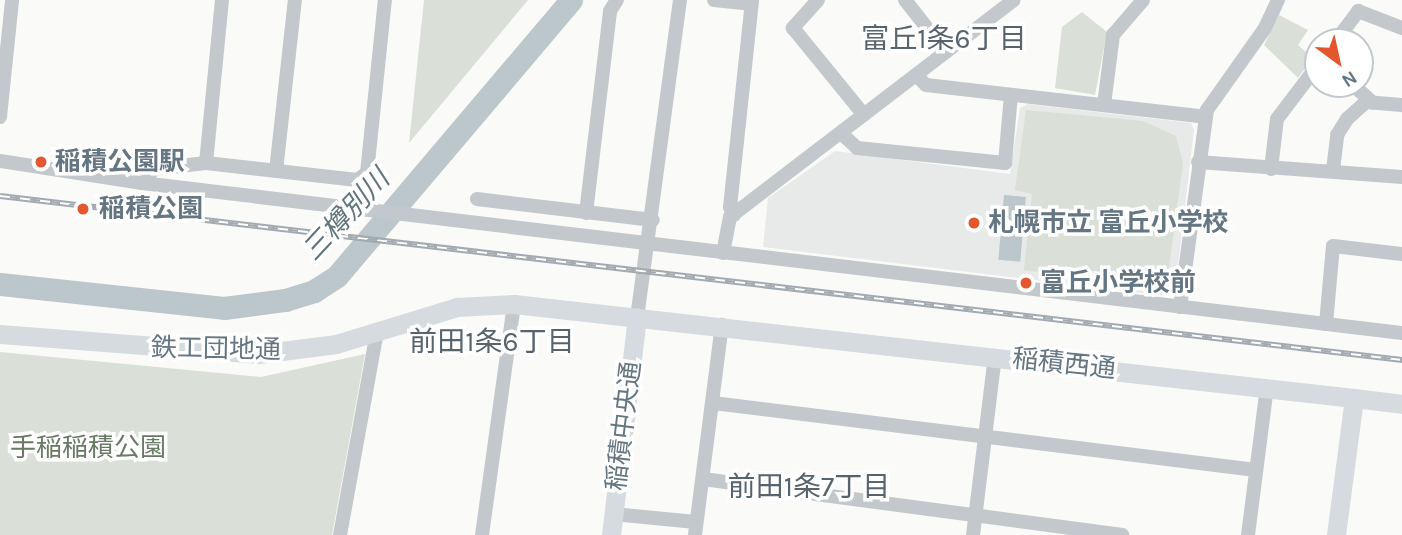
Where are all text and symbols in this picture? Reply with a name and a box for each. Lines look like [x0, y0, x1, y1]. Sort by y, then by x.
district label: 富丘1条6丁目 [861, 22, 1027, 56]
north arrow [1304, 28, 1374, 98]
text: N [1338, 66, 1361, 92]
place label: 稲積公園駅 [55, 146, 185, 178]
marker: 稲積公園駅 [33, 154, 49, 170]
water label: 三樽別川 [296, 163, 396, 267]
place label: 稲積公園 [99, 193, 203, 225]
marker: 稲積公園 [73, 199, 93, 219]
place label: 札幌市立 富丘小学校 [988, 207, 1229, 239]
marker: 札幌市立 富丘小学校 [966, 215, 982, 231]
place label: 富丘小学校前 [1040, 267, 1196, 299]
marker: 富丘小学校前 [1018, 275, 1034, 291]
district label: 前田1条6丁目 [409, 325, 575, 359]
street label: 鉄工団地通 [151, 332, 281, 366]
street label: 稲積西通 [1011, 343, 1117, 385]
street label: 稲積中央通 [601, 360, 647, 492]
park label: 手稲稲積公園 [10, 432, 166, 464]
district label: 前田1条7丁目 [728, 470, 890, 504]

